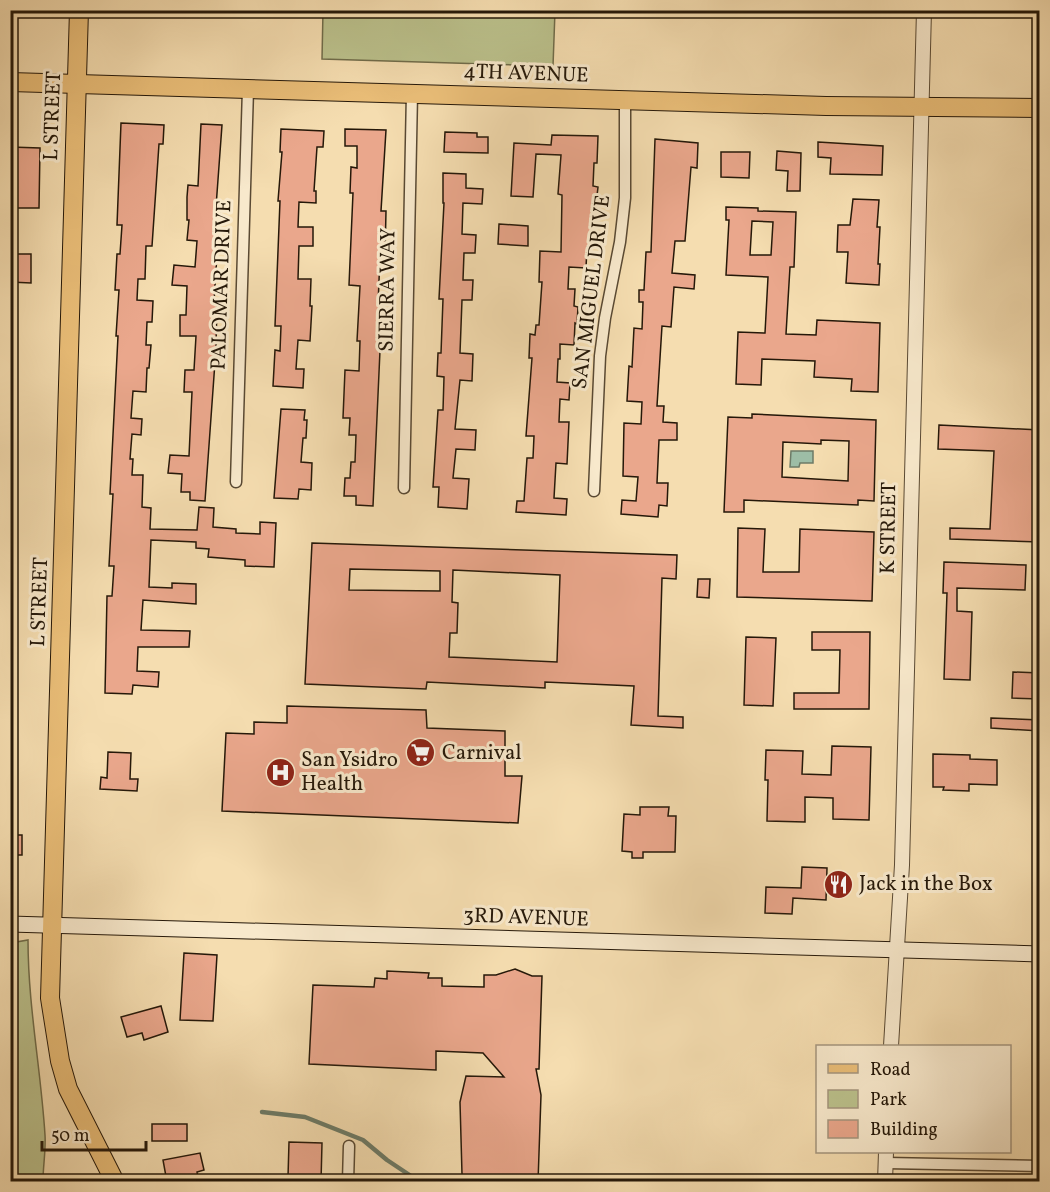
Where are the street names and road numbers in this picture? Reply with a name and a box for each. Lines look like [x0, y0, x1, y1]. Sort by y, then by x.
street label: 4TH AVENUE [463, 57, 589, 91]
street label: L STREET [37, 71, 69, 161]
street label: SAN MIGUEL DRIVE [566, 193, 618, 391]
street label: PALOMAR DRIVE [205, 199, 239, 371]
street label: SIERRA WAY [372, 228, 404, 352]
street label: K STREET [874, 482, 904, 574]
street label: L STREET [24, 557, 56, 647]
street label: 3RD AVENUE [463, 901, 589, 935]

